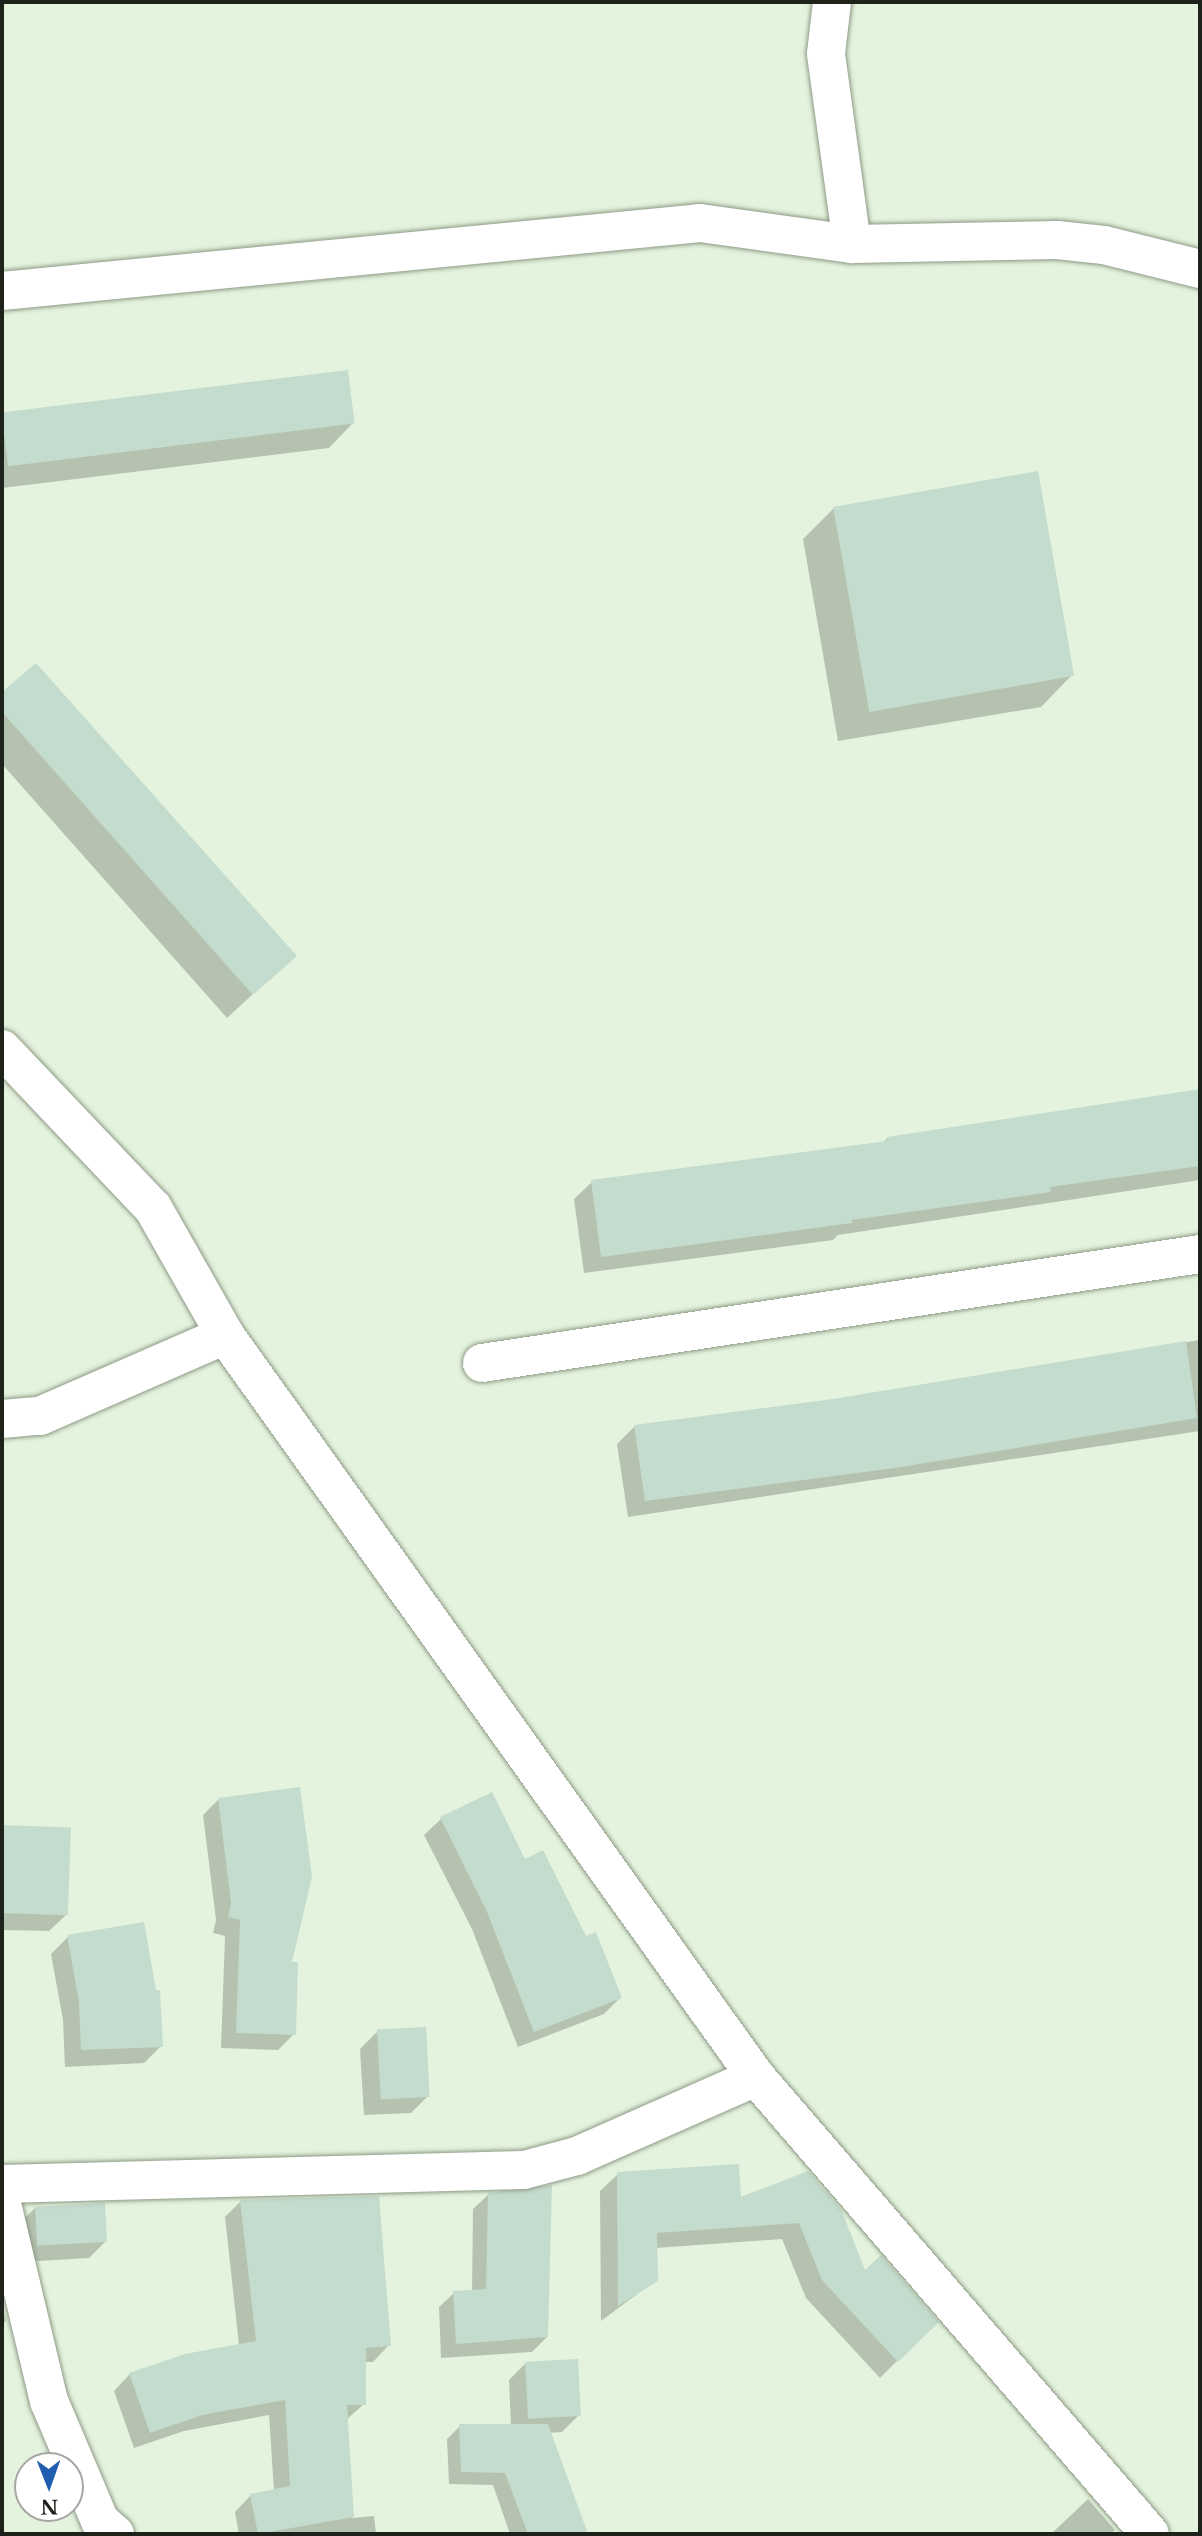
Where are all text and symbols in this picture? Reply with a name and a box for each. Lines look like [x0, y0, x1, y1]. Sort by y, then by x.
north arrow [14, 2452, 84, 2522]
text: N [40, 2495, 58, 2518]

